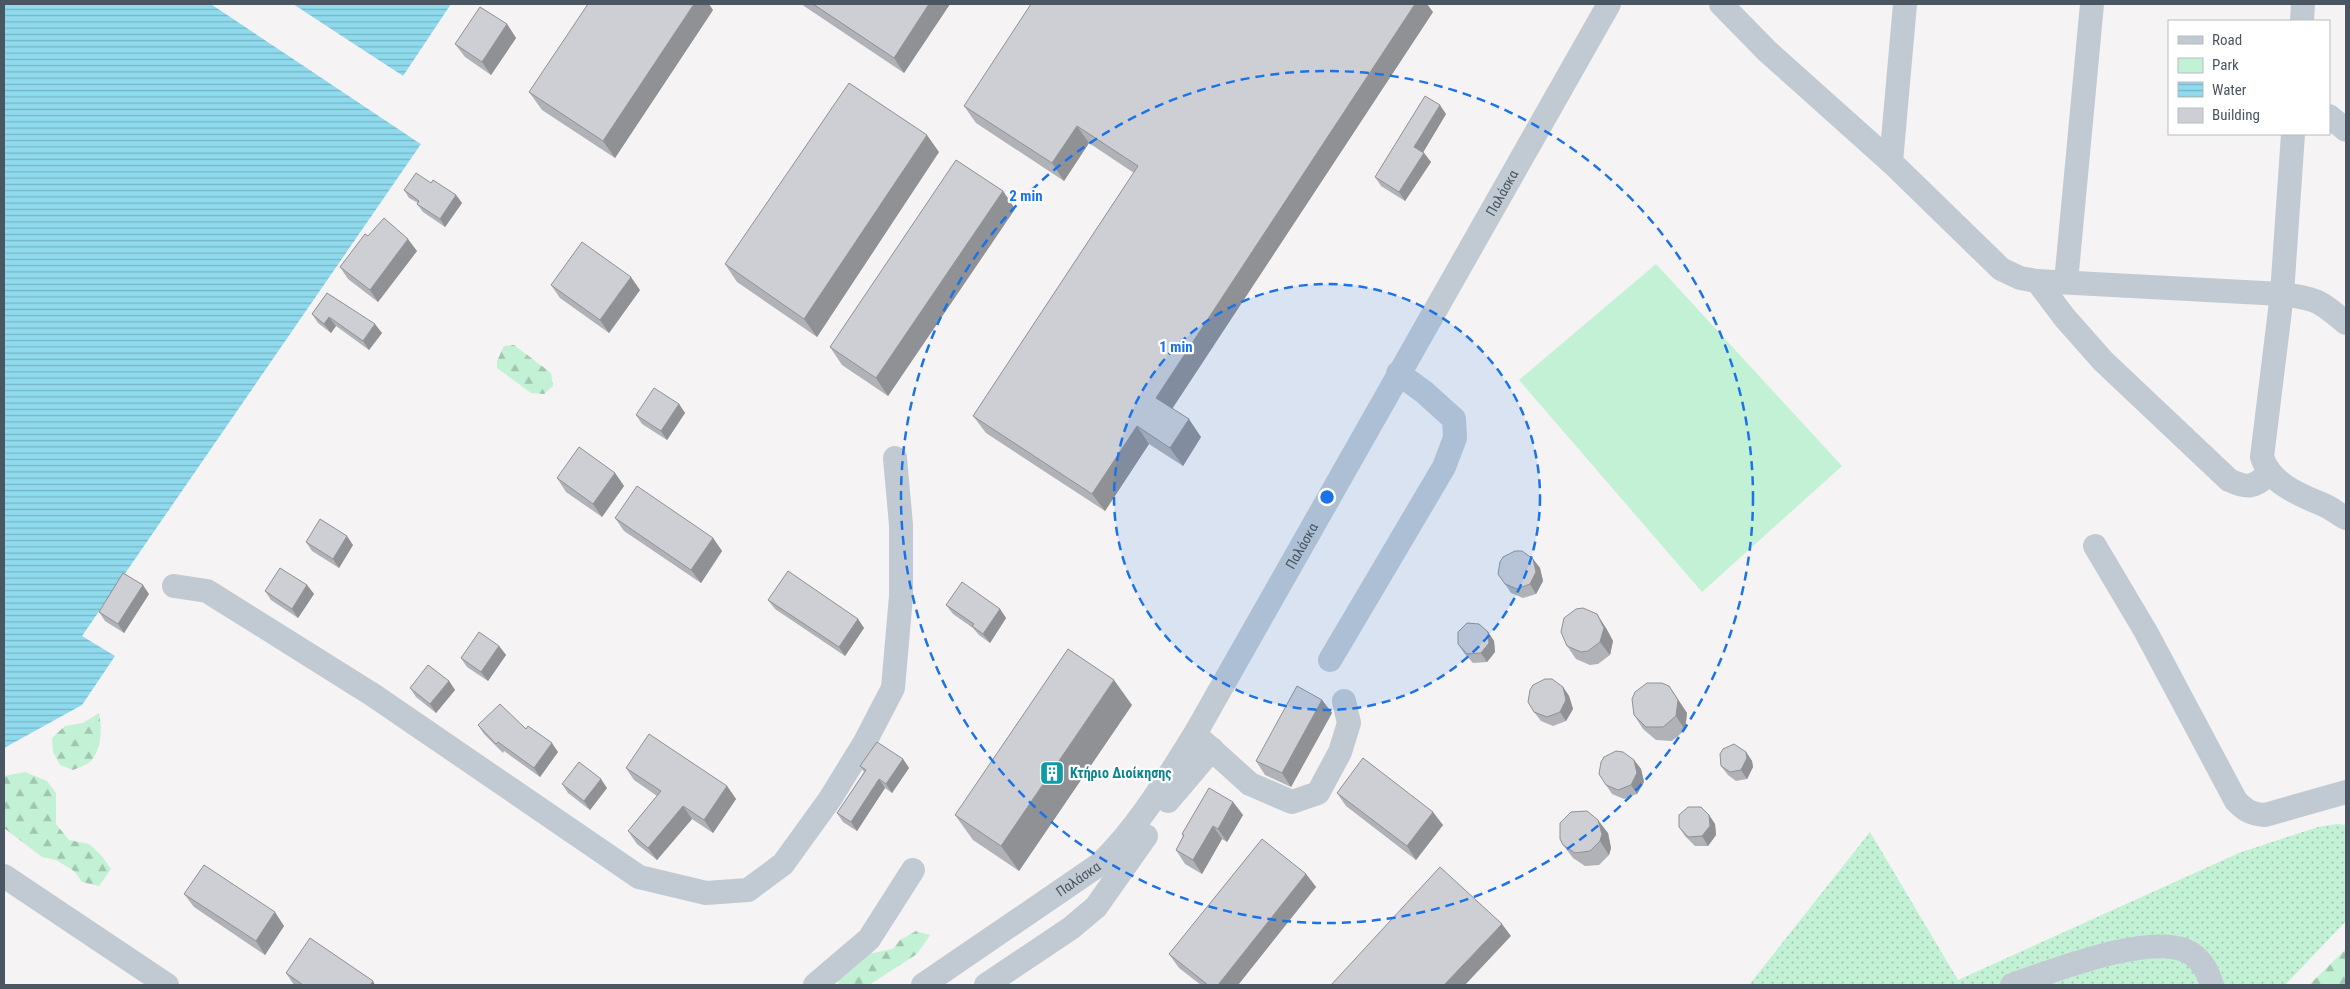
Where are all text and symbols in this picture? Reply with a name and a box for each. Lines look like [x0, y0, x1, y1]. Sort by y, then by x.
legend [2168, 20, 2330, 135]
text: Road [2212, 31, 2242, 49]
text: Park [2212, 56, 2239, 74]
text: Water [2212, 81, 2247, 99]
text: Building [2212, 106, 2260, 124]
street label: Παλάσκα [1483, 167, 1521, 219]
text: 2 min [1009, 187, 1043, 205]
text: 1 min [1159, 338, 1193, 356]
centre of rings [1318, 488, 1336, 506]
street label: Παλάσκα [1282, 520, 1321, 572]
building icon: Κτήριο Διοίκησης [1039, 760, 1065, 786]
place label: Κτήριο Διοίκησης [1070, 765, 1171, 781]
street label: Παλάσκα [1053, 858, 1104, 900]

